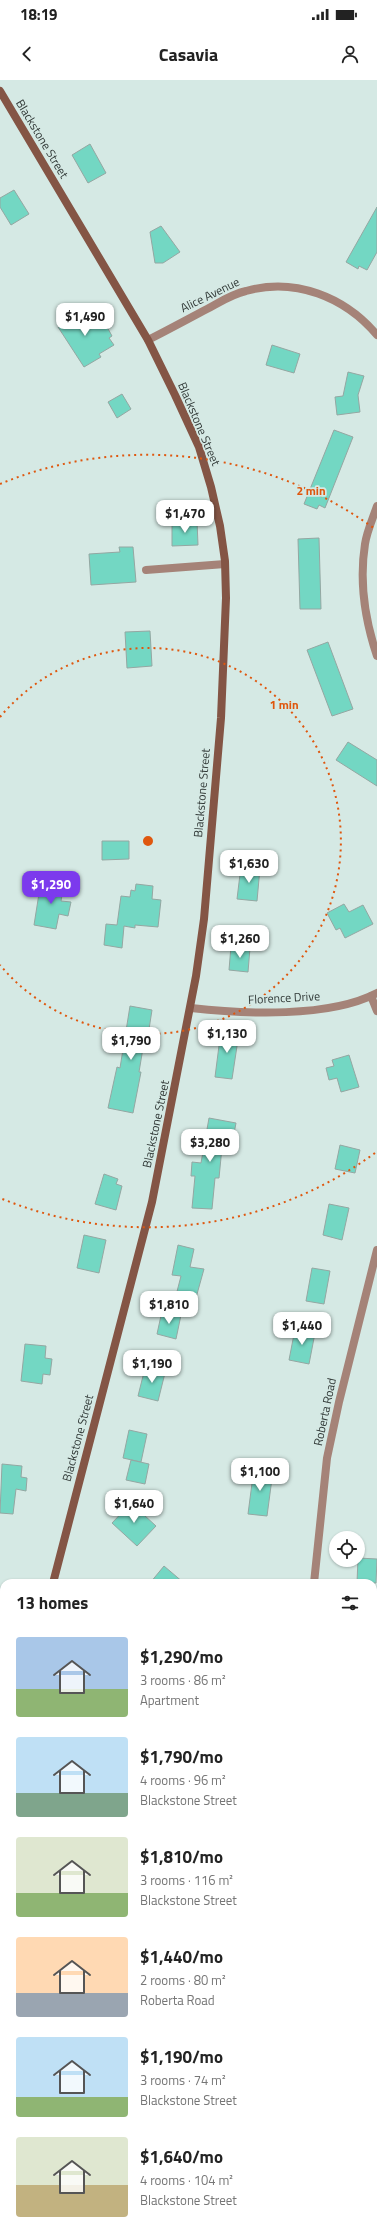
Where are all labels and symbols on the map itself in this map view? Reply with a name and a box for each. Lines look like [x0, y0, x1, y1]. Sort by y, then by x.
street label: Blackstone Street [11, 96, 74, 183]
street label: Alice Avenue [177, 272, 243, 317]
pin: $1,490 [52, 303, 118, 337]
street label: Blackstone Street [173, 379, 226, 469]
text: 2 min [296, 481, 326, 500]
pin: $1,470 [152, 500, 218, 534]
text: 1 min [269, 695, 299, 714]
street label: Blackstone Street [188, 747, 215, 838]
centre of rings [141, 834, 155, 848]
pin: $1,630 [216, 850, 282, 884]
pin: $1,290 [18, 871, 84, 905]
pin: $1,260 [207, 925, 273, 959]
street label: Florence Drive [247, 986, 320, 1009]
pin: $1,130 [194, 1020, 260, 1054]
pin: $1,790 [98, 1027, 164, 1061]
street label: Blackstone Street [137, 1077, 174, 1170]
pin: $3,280 [177, 1129, 243, 1163]
pin: $1,810 [136, 1291, 202, 1325]
pin: $1,440 [269, 1312, 335, 1346]
pin: $1,190 [119, 1350, 185, 1384]
street label: Roberta Road [308, 1376, 341, 1448]
street label: Blackstone Street [57, 1391, 98, 1483]
pin: $1,100 [227, 1458, 293, 1492]
pin: $1,640 [101, 1490, 167, 1524]

